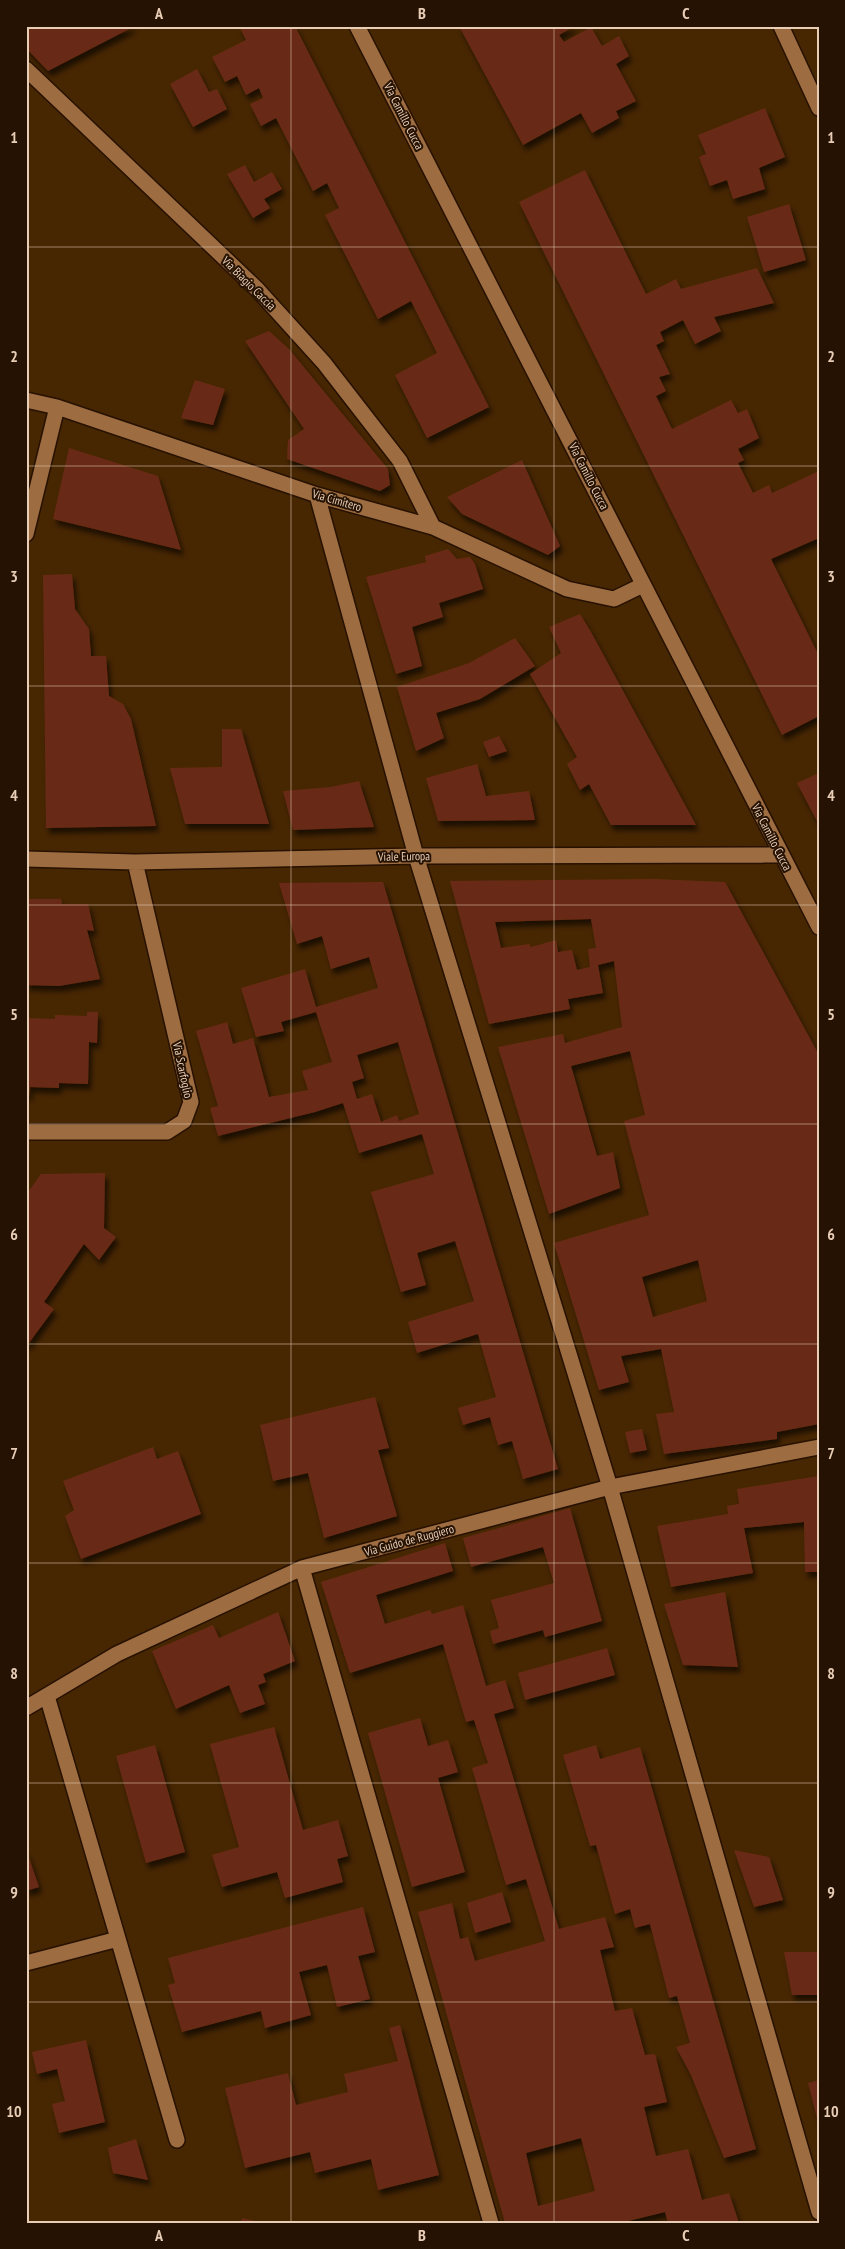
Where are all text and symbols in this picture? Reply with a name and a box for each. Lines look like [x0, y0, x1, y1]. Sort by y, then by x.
text: A [154, 3, 164, 23]
text: B [418, 3, 426, 23]
text: C [682, 3, 690, 23]
street label: Via Camillo Cucca [380, 79, 427, 152]
text: 1 [10, 127, 18, 147]
text: 1 [827, 127, 835, 147]
street label: Via Biagio Caccia [218, 252, 279, 313]
text: 2 [10, 346, 18, 366]
text: 2 [827, 346, 835, 366]
street label: Via Camillo Cucca [565, 439, 612, 512]
street label: Via Cimitero [310, 486, 363, 514]
text: 3 [10, 566, 18, 586]
text: 3 [827, 566, 835, 586]
text: 4 [10, 785, 18, 805]
text: 4 [827, 785, 835, 805]
street label: Via Camillo Cucca [748, 800, 795, 873]
street label: Viale Europa [377, 848, 430, 864]
text: 5 [10, 1004, 18, 1024]
text: 5 [827, 1004, 835, 1024]
street label: Via Scarfoglio [170, 1040, 196, 1099]
text: 6 [10, 1224, 18, 1244]
text: 6 [827, 1224, 835, 1244]
text: 7 [10, 1443, 18, 1463]
text: 7 [827, 1443, 835, 1463]
street label: Via Guido de Ruggiero [362, 1521, 455, 1559]
text: 8 [10, 1663, 18, 1683]
text: 8 [827, 1663, 835, 1683]
text: 9 [10, 1882, 18, 1902]
text: 9 [827, 1882, 835, 1902]
text: 10 [6, 2101, 22, 2121]
text: 10 [823, 2101, 839, 2121]
text: A [154, 2225, 164, 2245]
text: B [418, 2225, 426, 2245]
text: C [682, 2225, 690, 2245]

